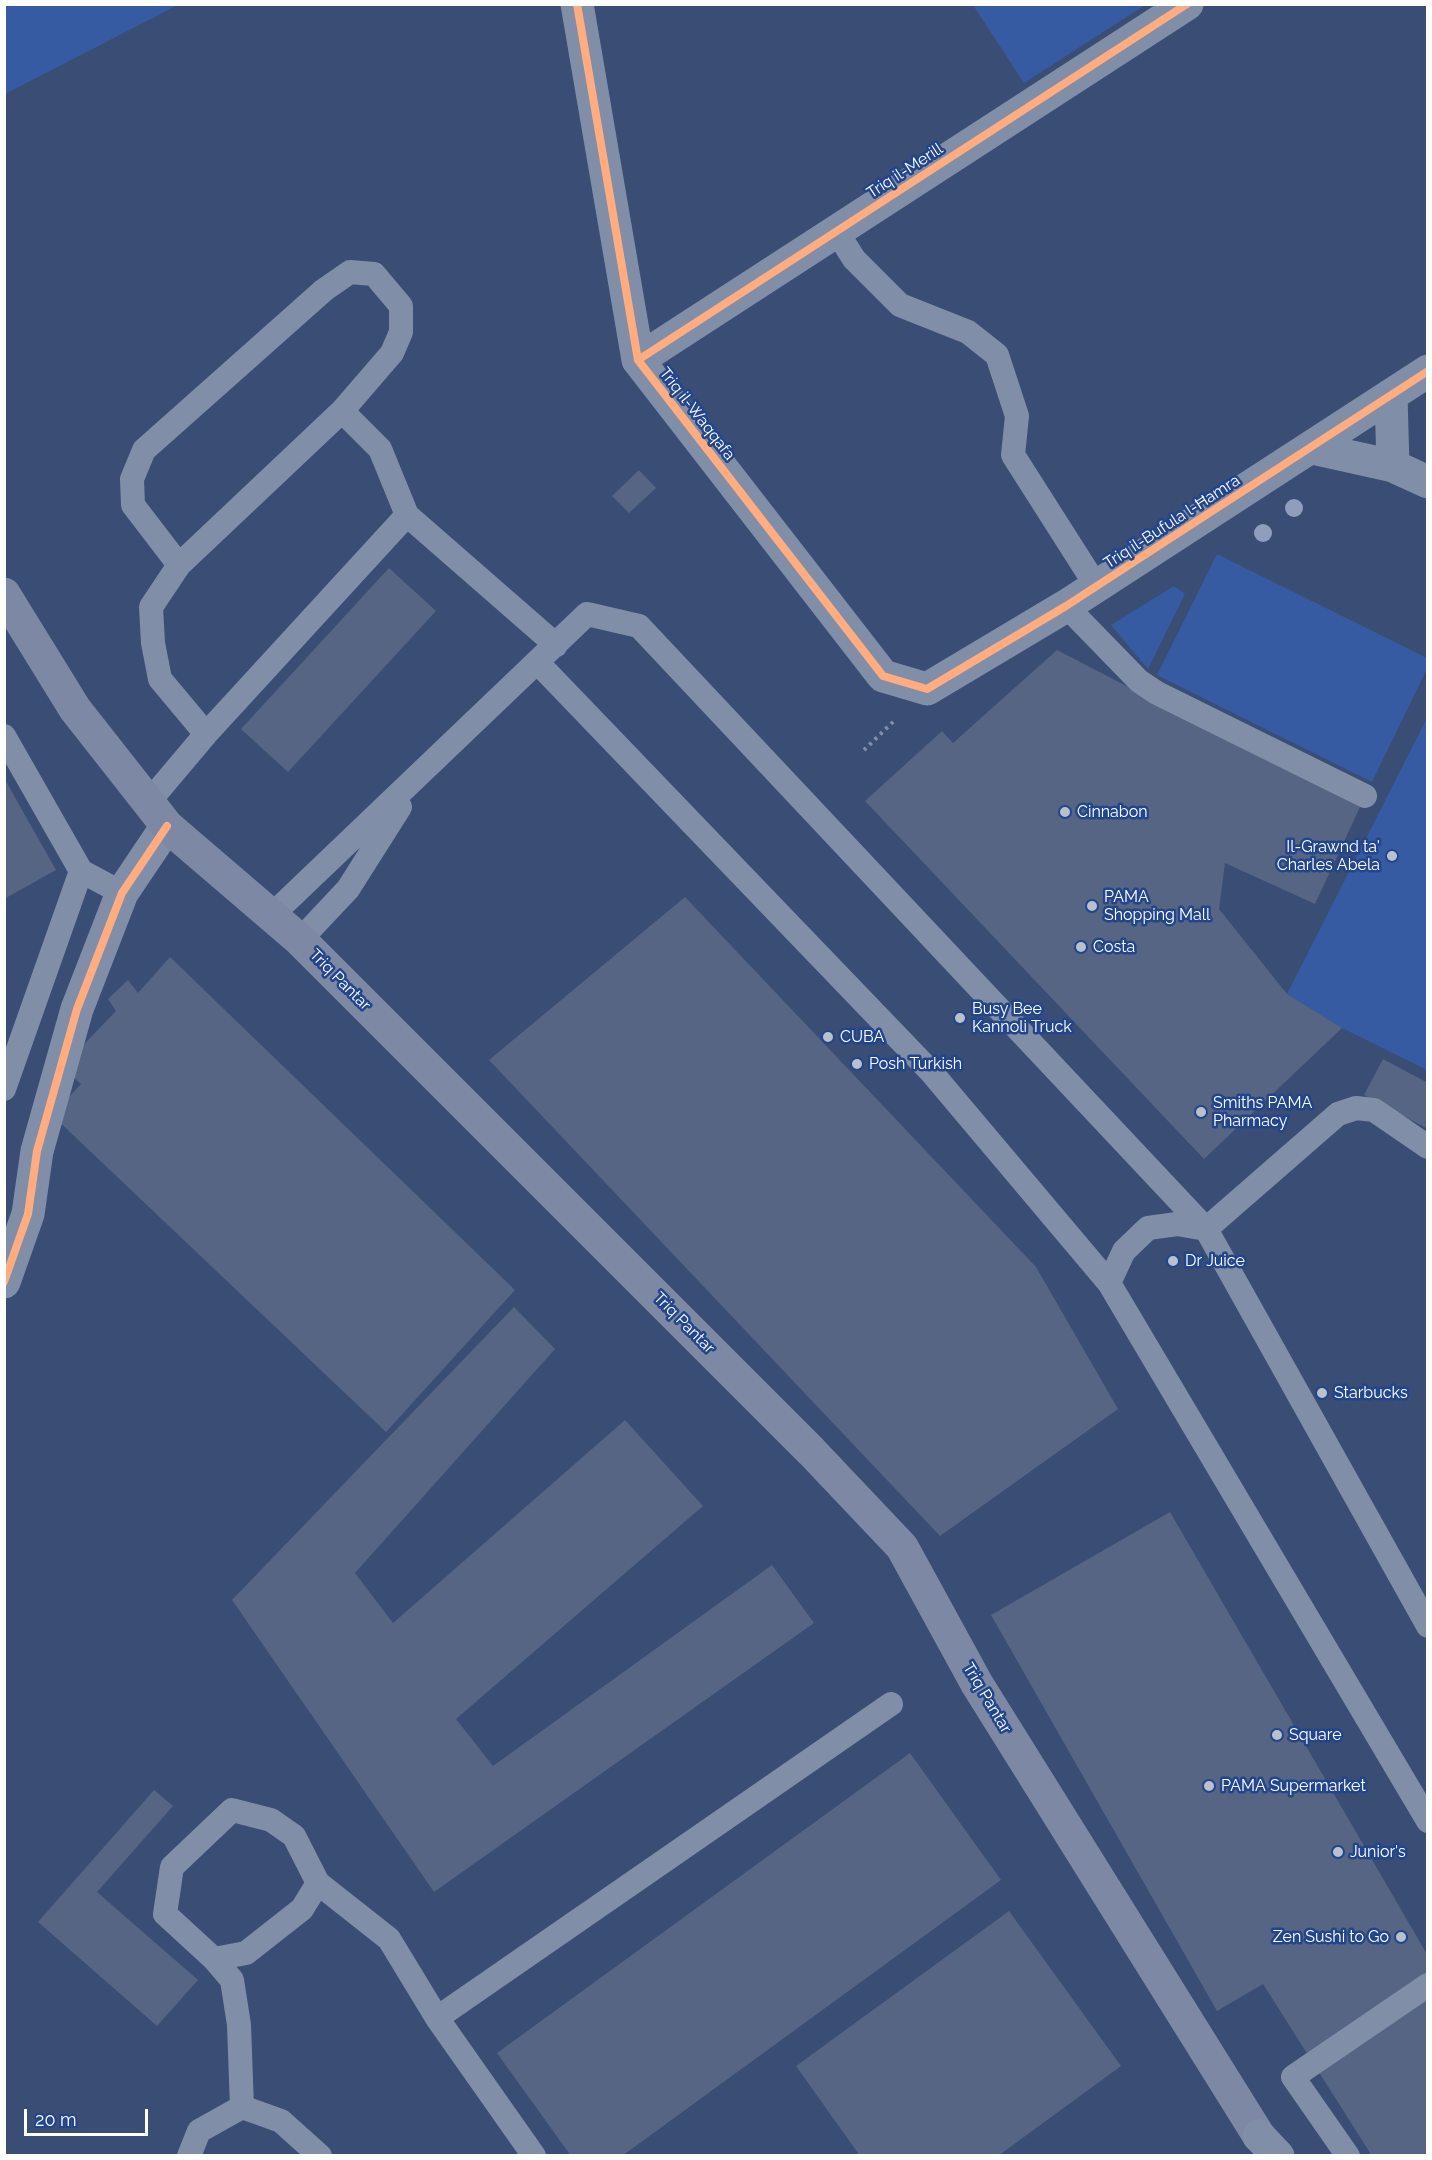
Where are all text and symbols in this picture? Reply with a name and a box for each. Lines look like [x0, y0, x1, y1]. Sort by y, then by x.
street label: Triq il-Merill [863, 139, 947, 203]
street label: Triq il-Waqqafa [655, 364, 739, 464]
street label: Triq il-Bufula l-Ħamra [1100, 471, 1244, 573]
place label: Cinnabon [1077, 802, 1148, 822]
marker: Cinnabon [1058, 805, 1072, 819]
place label: Il-Grawnd ta' Charles Abela [1277, 837, 1380, 875]
marker: Il-Grawnd ta' Charles Abela [1385, 849, 1399, 863]
place label: PAMA Shopping Mall [1104, 887, 1210, 925]
marker: PAMA Shopping Mall [1085, 899, 1099, 913]
place label: Costa [1093, 937, 1135, 957]
marker: Costa [1074, 940, 1088, 954]
street label: Triq Pantar [305, 945, 375, 1015]
place label: Busy Bee Kannoli Truck [972, 999, 1072, 1037]
marker: Busy Bee Kannoli Truck [953, 1011, 967, 1025]
place label: CUBA [840, 1027, 884, 1047]
marker: CUBA [821, 1030, 835, 1044]
place label: Posh Turkish [869, 1054, 962, 1074]
marker: Posh Turkish [850, 1057, 864, 1071]
place label: Smiths PAMA Pharmacy [1213, 1093, 1312, 1131]
marker: Smiths PAMA Pharmacy [1194, 1105, 1208, 1119]
place label: Dr Juice [1185, 1251, 1245, 1271]
marker: Dr Juice [1166, 1254, 1180, 1268]
street label: Triq Pantar [649, 1288, 719, 1358]
place label: Starbucks [1334, 1383, 1408, 1403]
marker: Starbucks [1315, 1386, 1329, 1400]
street label: Triq Pantar [958, 1659, 1016, 1737]
place label: Square [1289, 1725, 1342, 1745]
marker: Square [1270, 1728, 1284, 1742]
place label: PAMA Supermarket [1221, 1776, 1366, 1796]
marker: PAMA Supermarket [1202, 1779, 1216, 1793]
place label: Junior's [1350, 1842, 1406, 1862]
marker: Junior's [1331, 1845, 1345, 1859]
place label: Zen Sushi to Go [1273, 1927, 1389, 1947]
marker: Zen Sushi to Go [1394, 1930, 1408, 1944]
scale bar [27, 2097, 152, 2135]
text: 20 m [35, 2109, 77, 2130]

